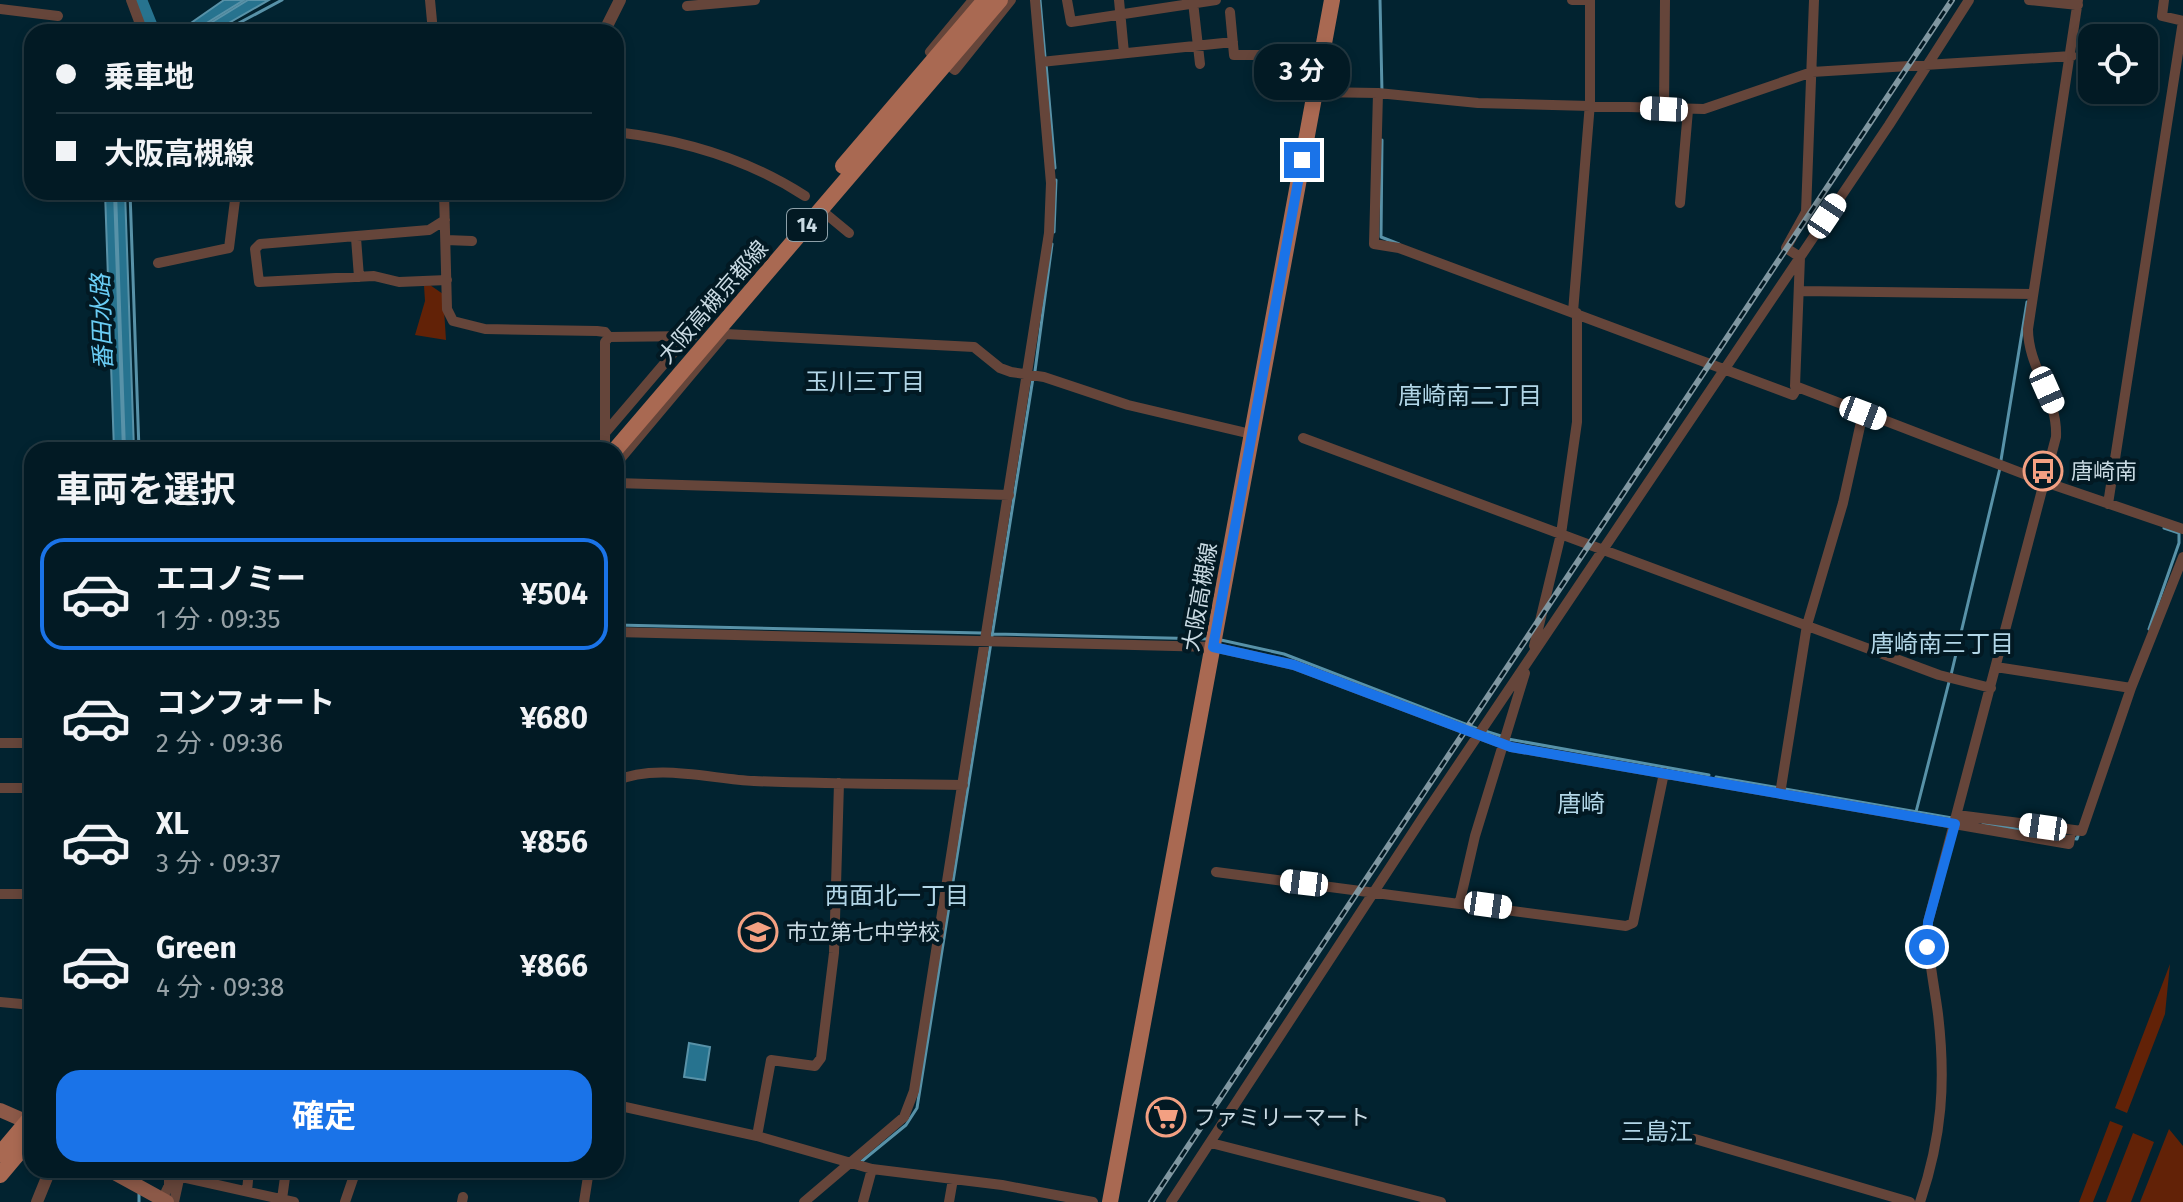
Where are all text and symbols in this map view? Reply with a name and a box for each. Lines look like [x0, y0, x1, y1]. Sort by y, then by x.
map controls [2078, 24, 2158, 104]
button: locate [2078, 24, 2158, 104]
callout: 3 分 [1254, 44, 1350, 100]
text: 3 分 [1279, 56, 1325, 87]
text: 乗車地 [104, 59, 194, 95]
car [1639, 96, 1689, 122]
text: 大阪高槻線 [104, 136, 254, 172]
route end [1284, 142, 1320, 178]
car [1804, 189, 1850, 243]
road number: 14 [787, 209, 827, 241]
street label: 大阪高槻京都線 [652, 235, 774, 369]
water label: 番田水路 [86, 272, 118, 370]
car [2026, 363, 2068, 417]
district label: 玉川三丁目 [805, 368, 925, 396]
district label: 唐崎南二丁目 [1398, 382, 1542, 410]
car [1836, 393, 1890, 433]
bus stop icon: 唐崎南 [2022, 450, 2064, 492]
place label: 唐崎南 [2071, 458, 2137, 485]
text: 車両を選択 [56, 468, 236, 512]
street label: 大阪高槻線 [1177, 540, 1223, 654]
icon: car [60, 558, 132, 630]
text: エコノミー [156, 561, 306, 597]
text: ¥504 [521, 576, 588, 612]
text: 1 分 · 09:35 [156, 604, 281, 635]
district label: 唐崎南三丁目 [1870, 630, 2014, 658]
icon: car [60, 682, 132, 754]
text: コンフォート [156, 685, 335, 721]
text: ¥680 [520, 700, 588, 736]
text: 2 分 · 09:36 [156, 728, 283, 759]
district label: 唐崎 [1557, 790, 1605, 818]
icon: car [60, 806, 132, 878]
text: XL [156, 806, 189, 842]
car [2018, 812, 2068, 842]
text: ¥856 [521, 824, 588, 860]
text: 3 分 · 09:37 [156, 848, 281, 879]
car [1279, 868, 1329, 898]
district label: 西面北一丁目 [825, 882, 969, 910]
car [1463, 890, 1513, 920]
school or university icon: 市立第七中学校 [737, 911, 779, 953]
place label: 市立第七中学校 [786, 919, 940, 946]
route start [1909, 929, 1945, 965]
icon: car [60, 930, 132, 1002]
text: Green [156, 930, 237, 966]
text: ¥866 [520, 948, 588, 984]
text: 4 分 · 09:38 [156, 972, 284, 1003]
button: 確定 [56, 1070, 592, 1162]
supermarket icon: ファミリーマート [1145, 1096, 1187, 1138]
place label: ファミリーマート [1194, 1104, 1370, 1131]
district label: 三島江 [1621, 1118, 1693, 1146]

